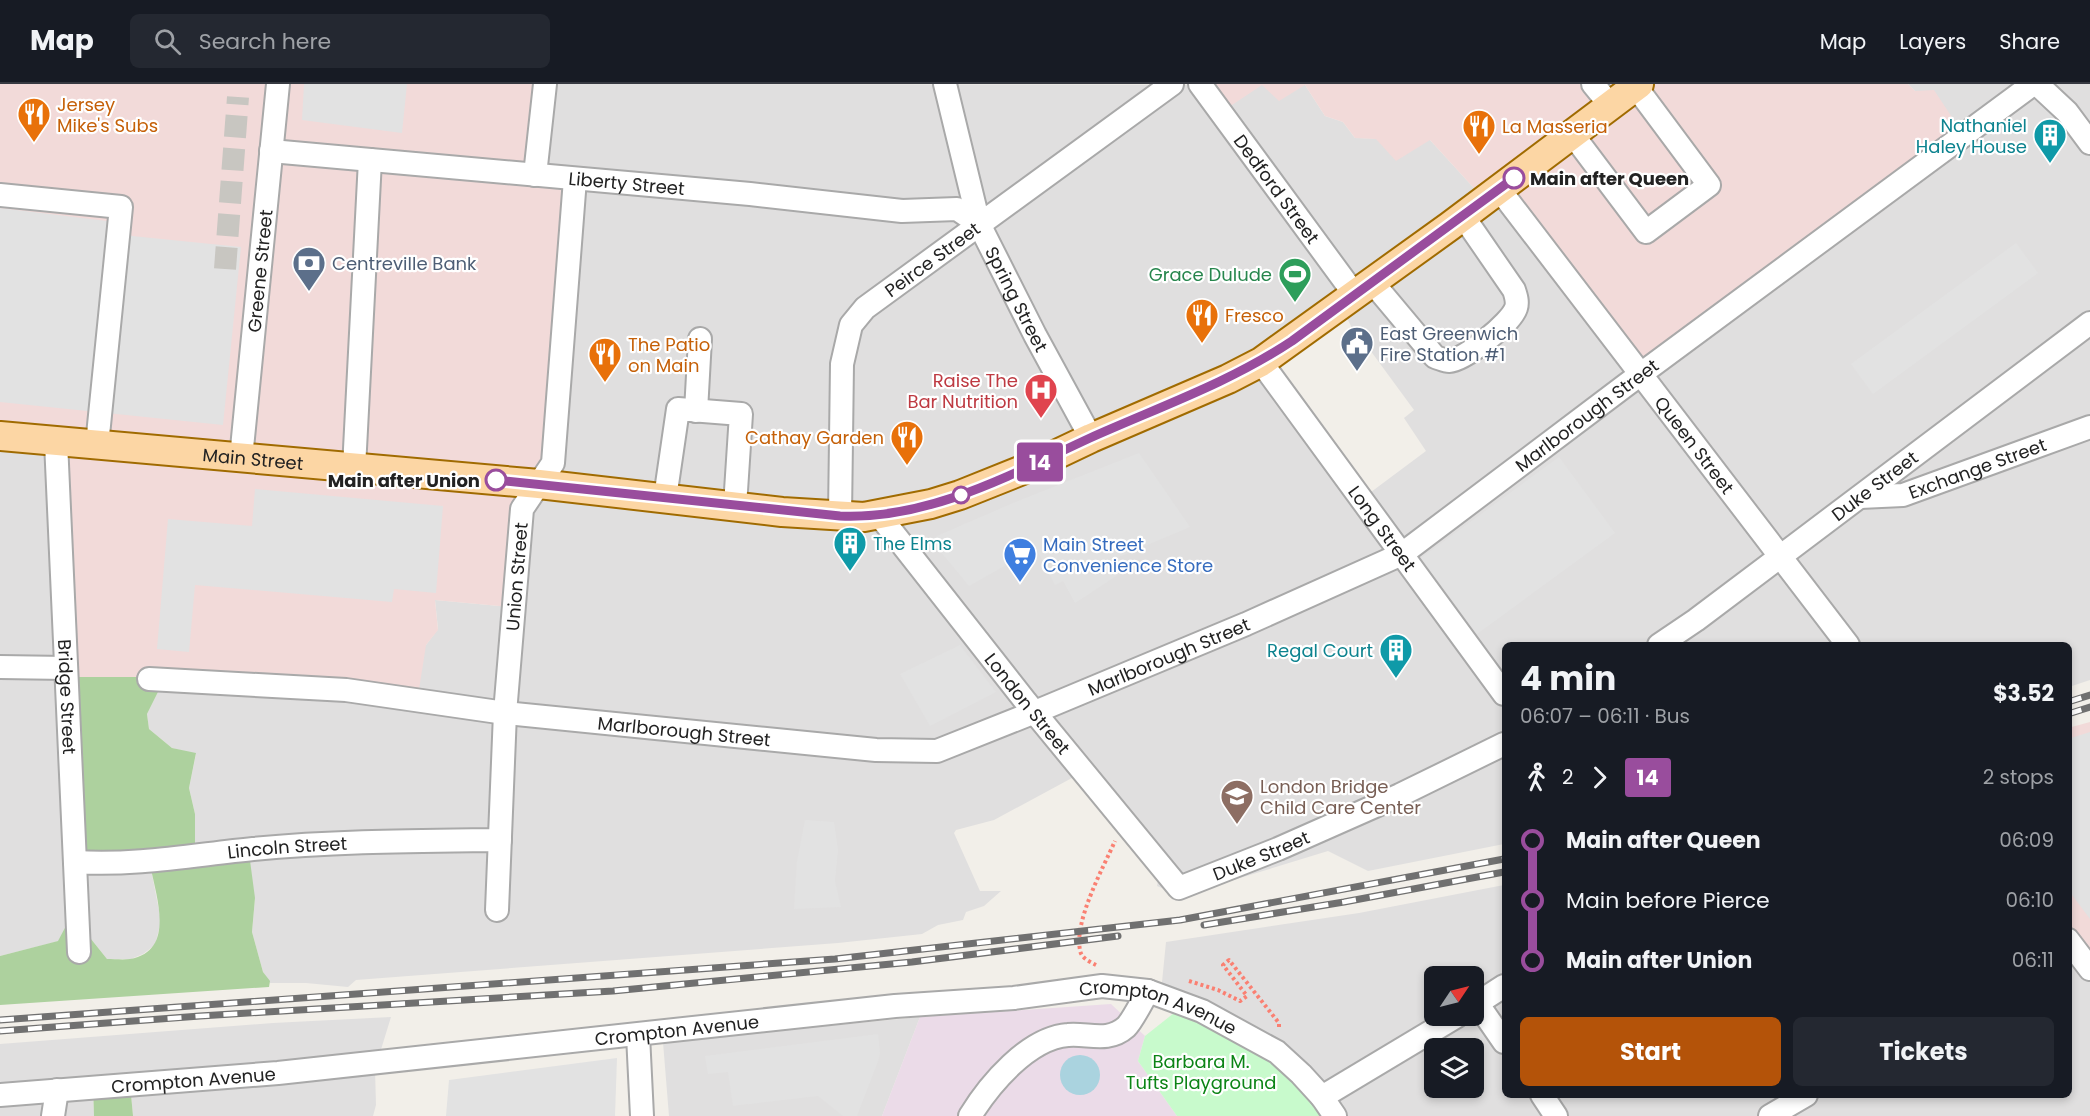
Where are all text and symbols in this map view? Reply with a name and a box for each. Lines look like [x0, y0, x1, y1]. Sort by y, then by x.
search box [130, 14, 550, 68]
text: Map [30, 21, 94, 60]
icon: search [151, 25, 184, 58]
text: Search here [199, 26, 331, 57]
text: Map [1820, 27, 1866, 56]
text: Layers [1899, 27, 1966, 56]
text: Share [1999, 27, 2060, 56]
place label: Jersey Mike's Subs [57, 92, 158, 138]
restaurant icon: Jersey Mike's Subs [16, 96, 52, 143]
restaurant icon: La Masseria [1461, 108, 1497, 155]
place label: Nathaniel Haley House [1916, 113, 2027, 159]
place label: La Masseria [1502, 114, 1608, 139]
building icon: Nathaniel Haley House [2032, 117, 2068, 164]
street label: Dedford Street [1228, 129, 1326, 249]
street label: Liberty Street [567, 165, 686, 201]
place label: Main after Queen [1530, 166, 1689, 191]
marker: Main after Queen [1503, 167, 1525, 189]
street label: Greene Street [241, 208, 278, 334]
street label: Peirce Street [879, 216, 985, 302]
street label: Spring Street [980, 242, 1054, 356]
bank icon: Centreville Bank [291, 245, 327, 292]
place label: Centreville Bank [332, 251, 477, 276]
sports icon: Grace Dulude [1277, 256, 1313, 303]
place label: Grace Dulude [1149, 262, 1272, 287]
restaurant icon: Fresco [1184, 297, 1220, 344]
place label: Fresco [1225, 303, 1284, 328]
place label: East Greenwich Fire Station #1 [1380, 321, 1518, 367]
public building icon: East Greenwich Fire Station #1 [1339, 325, 1375, 372]
place label: The Patio on Main [628, 332, 710, 378]
restaurant icon: The Patio on Main [587, 336, 623, 383]
street label: Marlborough Street [1510, 353, 1663, 477]
place label: Raise The Bar Nutrition [907, 368, 1018, 414]
hospital icon: Raise The Bar Nutrition [1023, 372, 1059, 419]
street label: Queen Street [1649, 391, 1740, 499]
restaurant icon: Cathay Garden [889, 419, 925, 466]
place label: Cathay Garden [745, 425, 884, 450]
street label: Exchange Street [1905, 432, 2050, 505]
street label: Main Street [201, 442, 305, 475]
line badge: 14 [1013, 442, 1067, 482]
street label: Duke Street [1826, 445, 1923, 526]
text: 14 [1029, 448, 1051, 477]
place label: Main after Union [328, 468, 480, 493]
marker: Main after Union [485, 469, 507, 491]
street label: Long Street [1343, 480, 1422, 576]
unlabelled marker [952, 486, 970, 504]
street label: Union Street [499, 521, 533, 632]
building icon: The Elms [832, 525, 868, 572]
place label: The Elms [873, 531, 952, 556]
place label: Main Street Convenience Store [1043, 532, 1213, 578]
supermarket icon: Main Street Convenience Store [1002, 536, 1038, 583]
street label: Marlborough Street [1084, 611, 1253, 701]
building icon: Regal Court [1378, 632, 1414, 679]
place label: Regal Court [1267, 638, 1373, 663]
street label: Bridge Street [52, 639, 83, 755]
street label: London Street [979, 647, 1076, 759]
text: 4 min [1520, 655, 1616, 702]
text: $3.52 [1993, 678, 2054, 709]
text: 06:07 – 06:11 · Bus [1520, 702, 1690, 730]
street label: Marlborough Street [597, 710, 772, 752]
icon: walk [1520, 761, 1553, 794]
icon: forward [1583, 761, 1616, 794]
text: 2 [1562, 763, 1574, 791]
text: 14 [1637, 763, 1659, 792]
text: 2 stops [1983, 763, 2054, 791]
place label: London Bridge Child Care Center [1260, 774, 1421, 820]
school or university icon: London Bridge Child Care Center [1219, 778, 1255, 825]
street label: Duke Street [1209, 824, 1313, 886]
text: Main after Queen [1566, 825, 1761, 856]
text: 06:09 [1999, 826, 2054, 854]
street label: Lincoln Street [226, 830, 347, 864]
text: Main before Pierce [1566, 885, 1770, 916]
text: 06:10 [2006, 886, 2054, 914]
text: Main after Union [1566, 945, 1752, 976]
text: 06:11 [2012, 946, 2054, 974]
north arrow [1424, 966, 1484, 1026]
map controls [1424, 966, 1484, 1098]
street label: Crompton Avenue [1077, 973, 1241, 1040]
street label: Crompton Avenue [593, 1008, 760, 1051]
button: Start [1520, 1017, 1781, 1086]
button: Tickets [1793, 1017, 2054, 1086]
button: layers [1424, 1038, 1484, 1098]
park label: Barbara M. Tufts Playground [1126, 1049, 1276, 1095]
street label: Crompton Avenue [110, 1061, 277, 1099]

